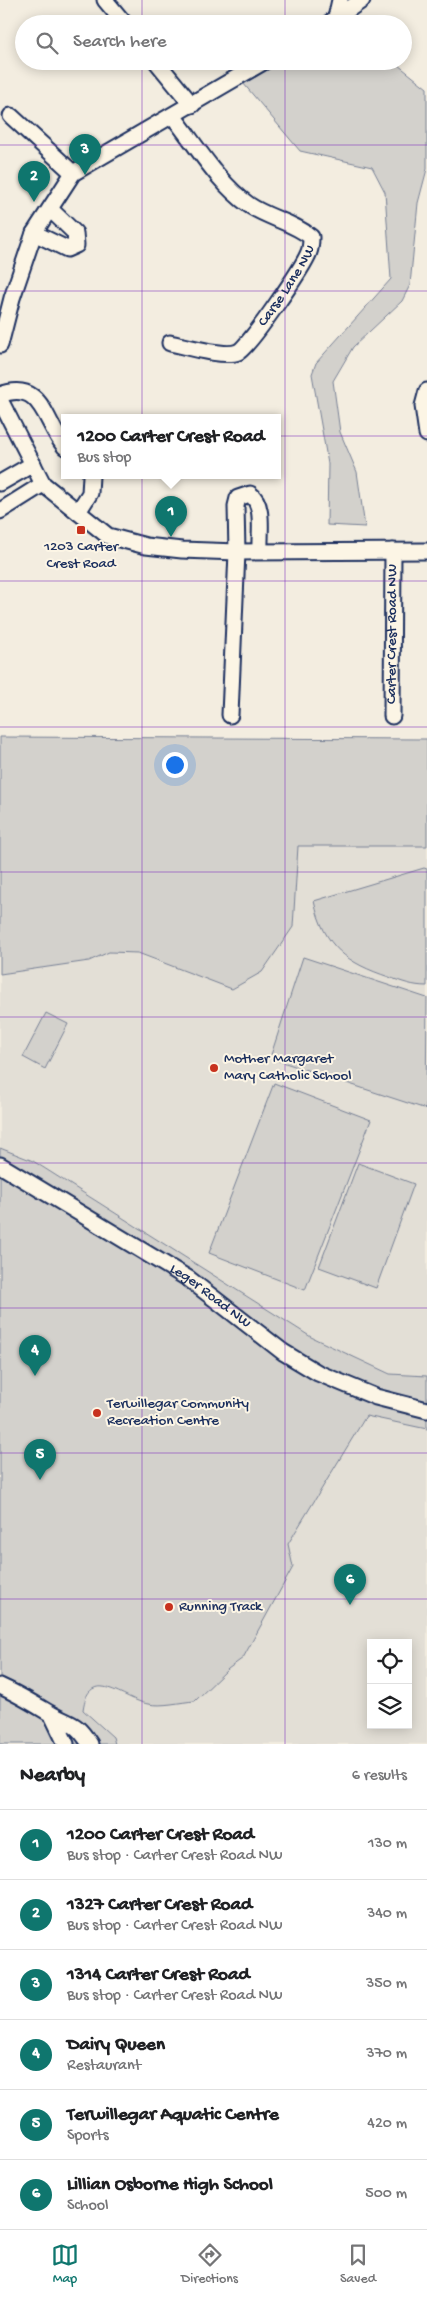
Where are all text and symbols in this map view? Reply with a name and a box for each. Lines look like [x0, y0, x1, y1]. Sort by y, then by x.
search box [15, 15, 412, 70]
icon: search [33, 29, 61, 57]
text: Search here [73, 31, 167, 54]
pin: 3 [69, 134, 101, 175]
pin: 2 [18, 161, 50, 202]
street label: Carse Lane NW [254, 243, 320, 330]
popup [61, 414, 281, 479]
text: 1200 Carter Crest Road [77, 426, 265, 449]
text: Bus stop [77, 449, 131, 468]
pin: 1 [155, 496, 187, 537]
marker: 1203 Carter Crest Road [75, 524, 87, 536]
place label: 1203 Carter Crest Road [43, 538, 120, 573]
street label: Carter Crest Road NW [383, 564, 402, 704]
your location [162, 752, 188, 778]
place label: Mother Margaret Mary Catholic School [224, 1050, 352, 1085]
marker: Mother Margaret Mary Catholic School [208, 1062, 220, 1074]
street label: Leger Road NW [166, 1260, 255, 1333]
pin: 4 [19, 1335, 51, 1376]
place label: Terwillegar Community Recreation Centre [106, 1395, 250, 1430]
marker: Terwillegar Community Recreation Centre [91, 1407, 103, 1419]
pin: 5 [24, 1439, 56, 1480]
pin: 6 [334, 1564, 366, 1605]
place label: Running Track [179, 1598, 263, 1616]
marker: Running Track [163, 1601, 175, 1613]
map controls [367, 1639, 412, 1729]
button: locate [367, 1639, 412, 1684]
button: layers [367, 1684, 412, 1729]
text: Nearby [20, 1764, 85, 1789]
text: 6 results [352, 1767, 407, 1786]
text: 1200 Carter Crest Road [67, 1824, 254, 1847]
text: 1 [33, 1835, 39, 1854]
text: 130 m [368, 1835, 407, 1854]
text: Bus stop · Carter Crest Road NW [67, 1847, 283, 1866]
text: 1327 Carter Crest Road [67, 1894, 252, 1917]
text: 2 [32, 1905, 40, 1924]
text: 340 m [367, 1905, 407, 1924]
text: Bus stop · Carter Crest Road NW [67, 1917, 283, 1936]
text: 1314 Carter Crest Road [67, 1964, 250, 1987]
text: 3 [32, 1975, 40, 1994]
text: 350 m [366, 1975, 407, 1994]
text: Bus stop · Carter Crest Road NW [67, 1987, 283, 2006]
text: Dairy Queen [67, 2034, 165, 2057]
text: 4 [32, 2045, 40, 2064]
text: 370 m [366, 2045, 407, 2064]
text: Restaurant [67, 2057, 141, 2076]
text: Terwillegar Aquatic Centre [67, 2104, 279, 2127]
text: 5 [32, 2115, 40, 2134]
text: 420 m [367, 2115, 407, 2134]
text: Sports [67, 2127, 109, 2146]
text: Lillian Osborne High School [67, 2174, 273, 2197]
text: 6 [32, 2185, 40, 2204]
text: 500 m [365, 2185, 407, 2204]
text: School [67, 2197, 109, 2216]
tab: Map [51, 2241, 79, 2288]
tab: Directions [181, 2241, 238, 2288]
tab: Saved [340, 2241, 376, 2288]

